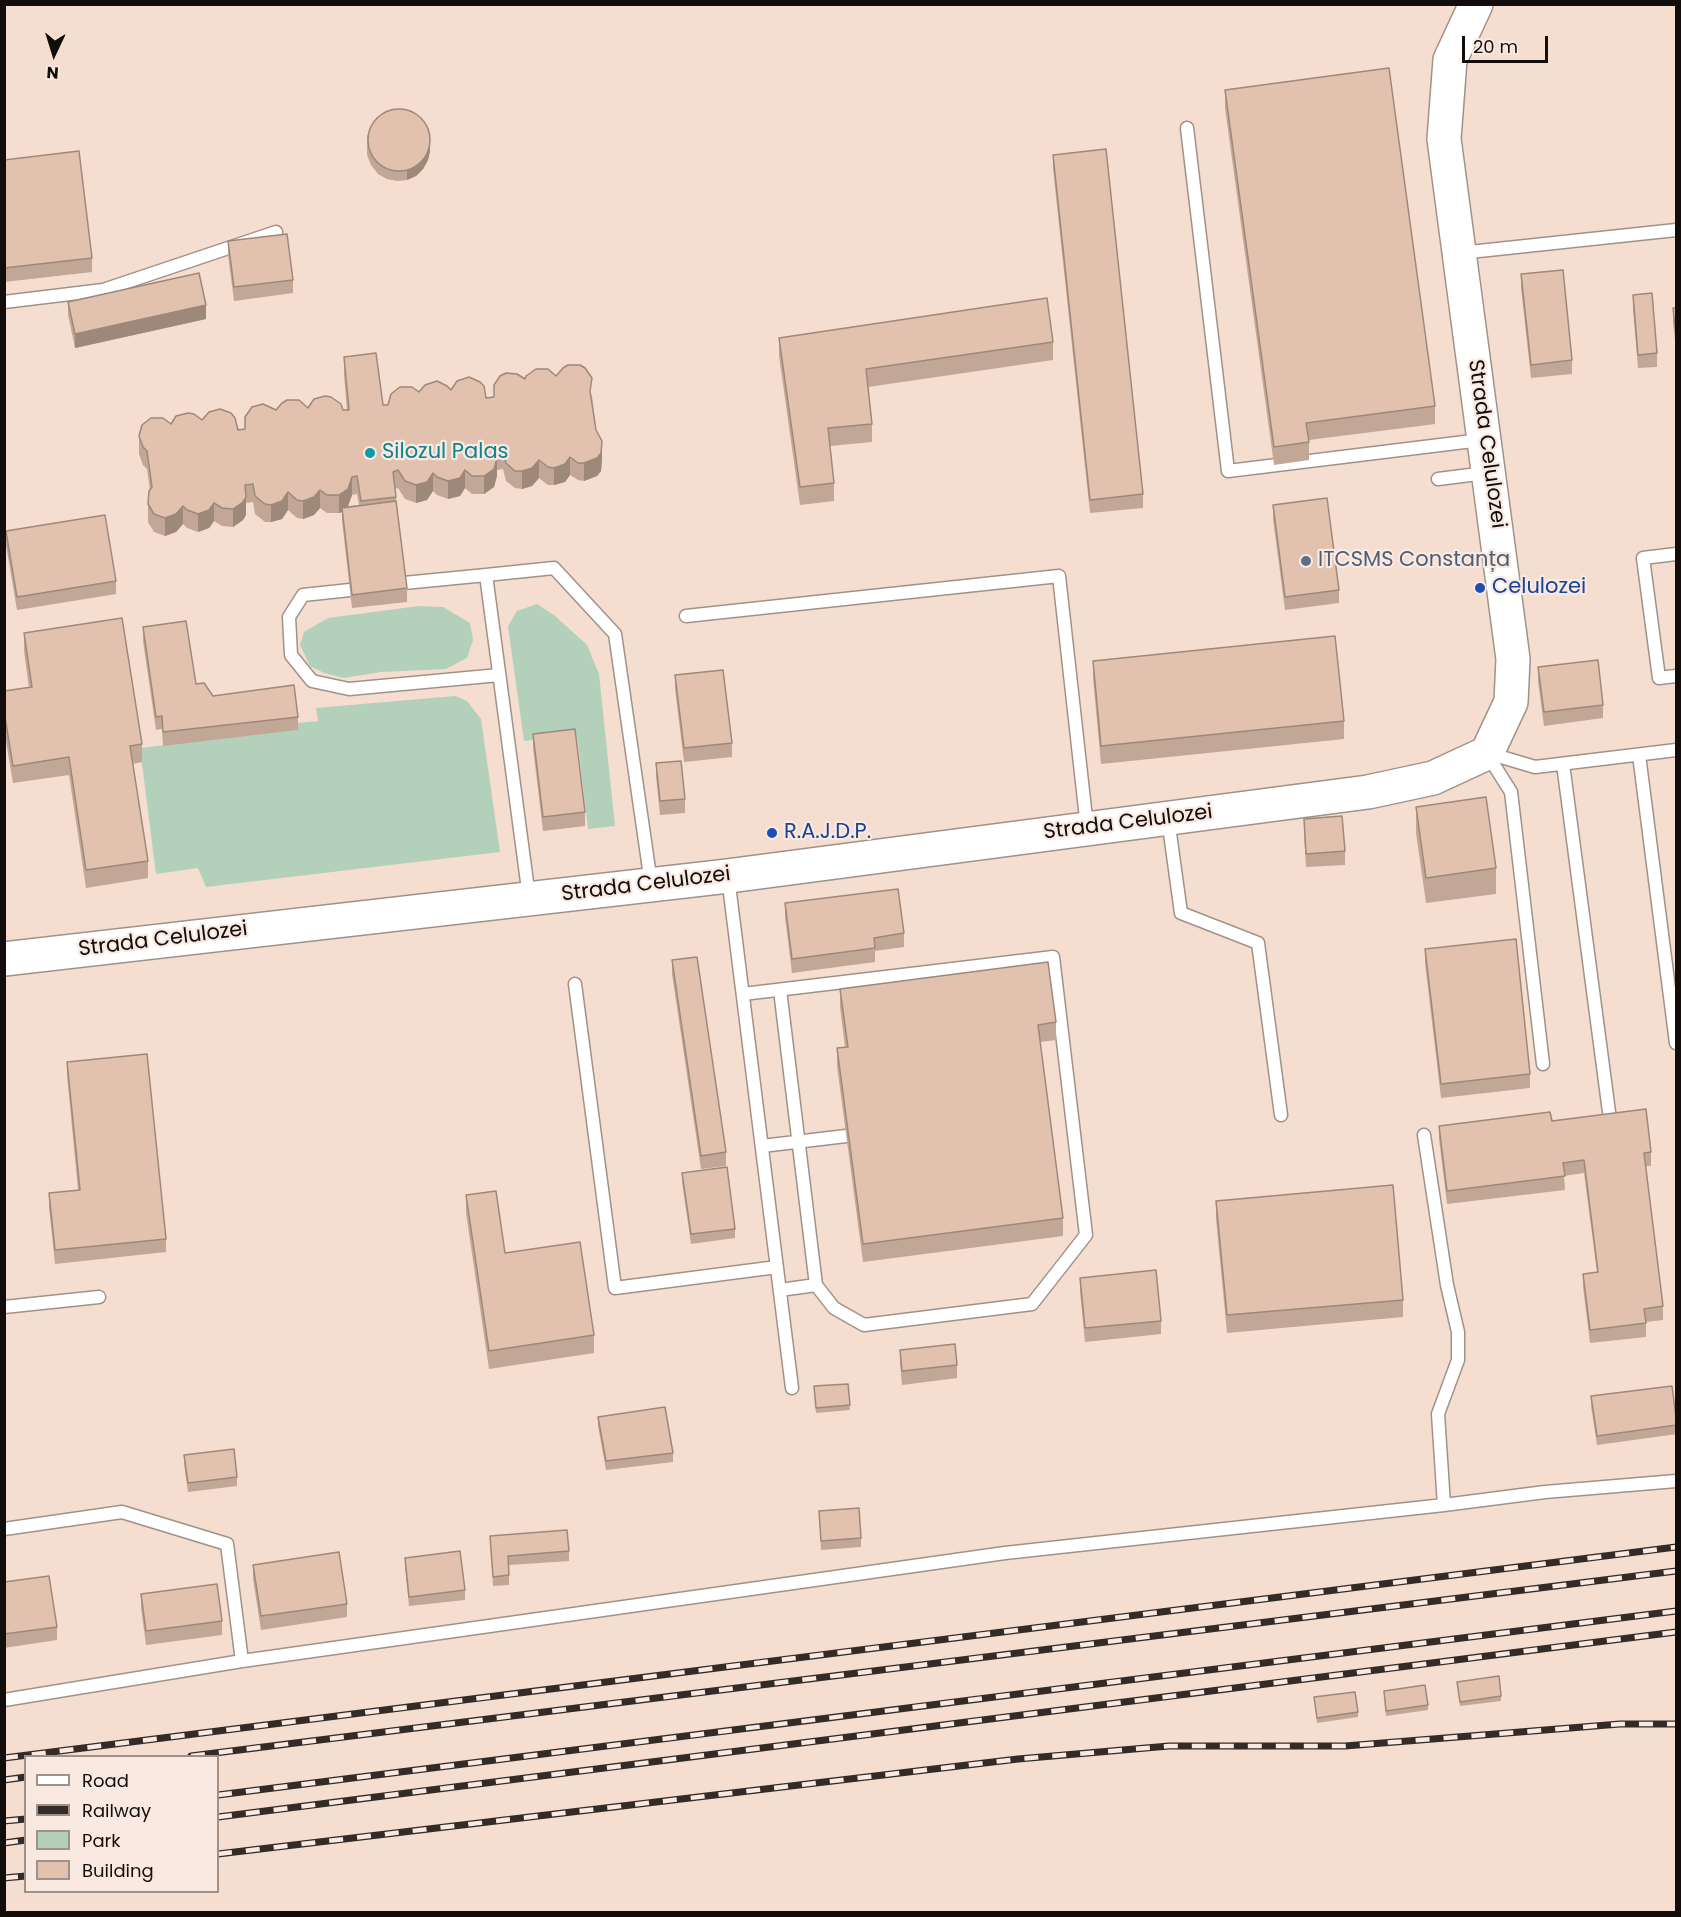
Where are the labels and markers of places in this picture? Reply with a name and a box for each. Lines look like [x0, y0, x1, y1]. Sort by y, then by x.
place label: Silozul Palas [382, 440, 509, 466]
marker: Silozul Palas [363, 446, 377, 460]
place label: ITCSMS Constanța [1318, 548, 1510, 574]
marker: ITCSMS Constanța [1299, 554, 1313, 568]
place label: Celulozei [1492, 575, 1586, 601]
marker: Celulozei [1473, 581, 1487, 595]
place label: R.A.J.D.P. [784, 820, 871, 846]
marker: R.A.J.D.P. [765, 826, 779, 840]

